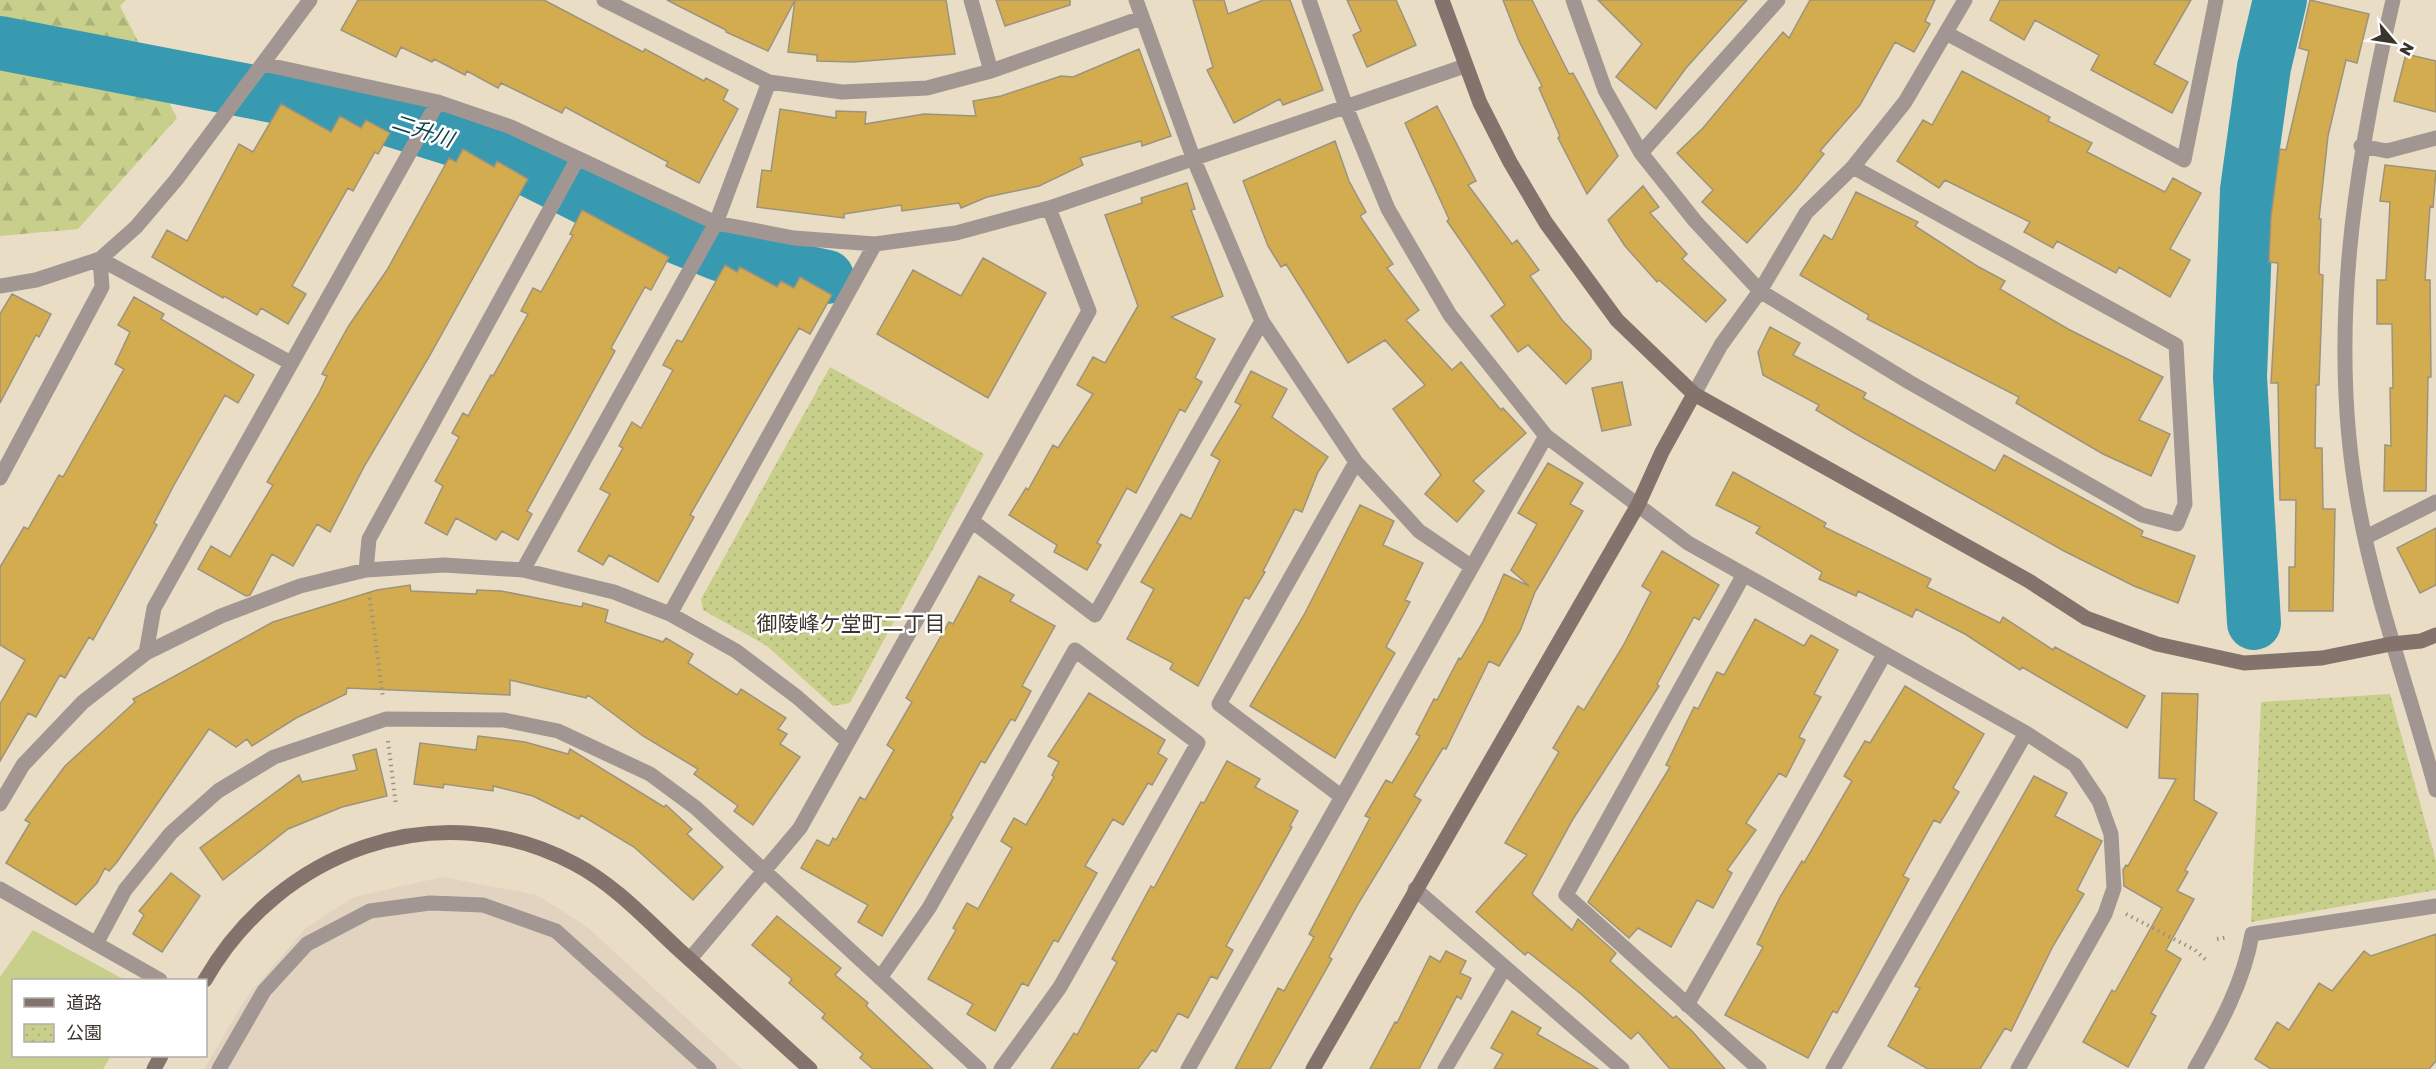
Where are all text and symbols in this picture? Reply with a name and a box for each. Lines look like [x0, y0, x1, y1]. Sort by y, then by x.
north arrow [2364, 12, 2424, 72]
text: N [2395, 39, 2419, 59]
water label: 二升川 [389, 108, 459, 153]
district label: 御陵峰ケ堂町二丁目 [757, 610, 946, 636]
legend [12, 979, 207, 1057]
text: 道路 [66, 991, 102, 1013]
text: 公園 [66, 1021, 102, 1043]

